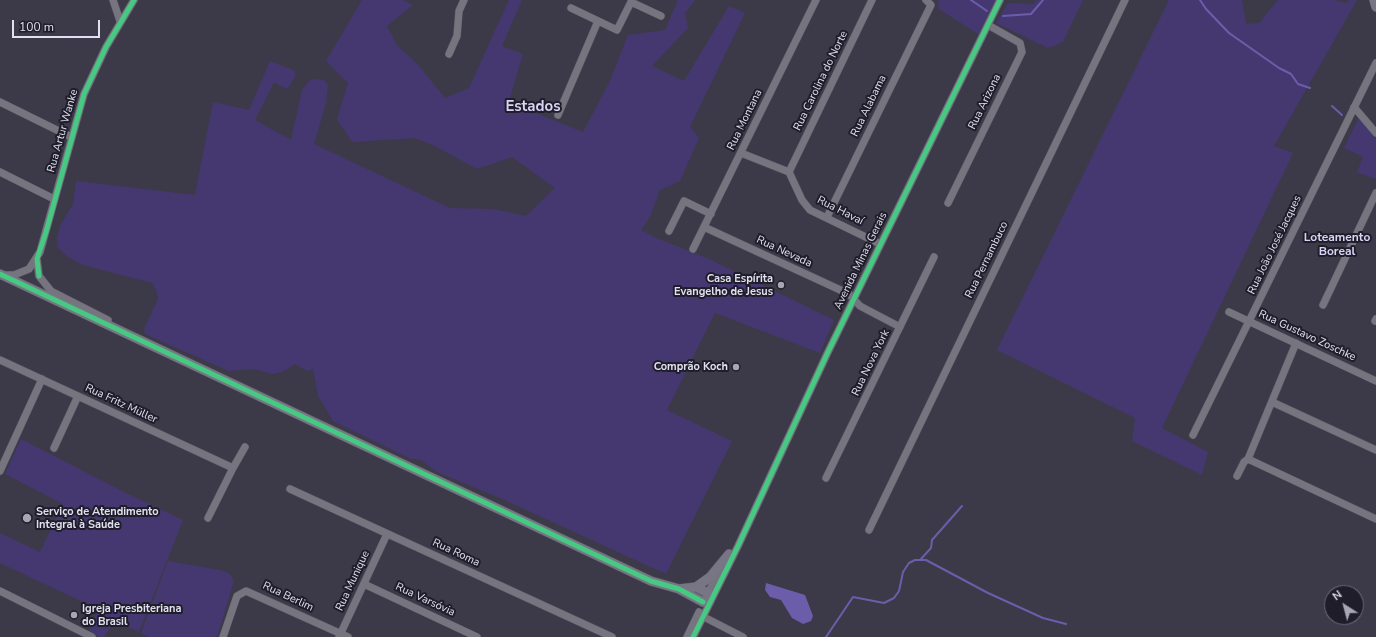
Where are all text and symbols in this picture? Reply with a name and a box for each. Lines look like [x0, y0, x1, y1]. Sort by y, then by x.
scale bar [14, 12, 102, 38]
text: 100 m [19, 19, 54, 35]
street label: Rua Carolina do Norte [791, 29, 851, 133]
street label: Rua Arizona [966, 72, 1004, 132]
street label: Rua Alabama [848, 73, 890, 139]
street label: Rua Artur Wanke [45, 88, 81, 174]
street label: Rua Montana [725, 88, 765, 152]
district label: Estados [505, 98, 561, 116]
street label: Rua João José Jacques [1245, 193, 1305, 297]
street label: Rua Havaí [815, 194, 865, 228]
street label: Avenida Minas Gerais [832, 210, 890, 312]
street label: Rua Pernambuco [963, 219, 1011, 301]
district label: Loteamento Boreal [1304, 231, 1370, 259]
street label: Rua Nevada [754, 233, 814, 271]
place label: Casa Espírita Evangelho de Jesus [674, 272, 773, 298]
marker: Casa Espírita Evangelho de Jesus [776, 280, 786, 290]
street label: Rua Gustavo Zoschke [1256, 308, 1358, 364]
street label: Rua Nova York [849, 328, 893, 398]
place label: Comprão Koch [654, 360, 728, 374]
marker: Comprão Koch [731, 362, 741, 372]
street label: Rua Fritz Müller [83, 381, 159, 427]
place label: Serviço de Atendimento Integral à Saúde [36, 505, 159, 531]
marker: Serviço de Atendimento Integral à Saúde [21, 512, 33, 524]
street label: Rua Roma [430, 536, 482, 570]
street label: Rua Munique [333, 549, 373, 613]
street label: Rua Berlim [260, 579, 316, 615]
street label: Rua Varsóvia [393, 580, 457, 620]
north arrow [1324, 585, 1364, 625]
text: N [1329, 587, 1345, 604]
place label: Igreja Presbiteriana do Brasil [82, 602, 181, 628]
marker: Igreja Presbiteriana do Brasil [69, 610, 79, 620]

